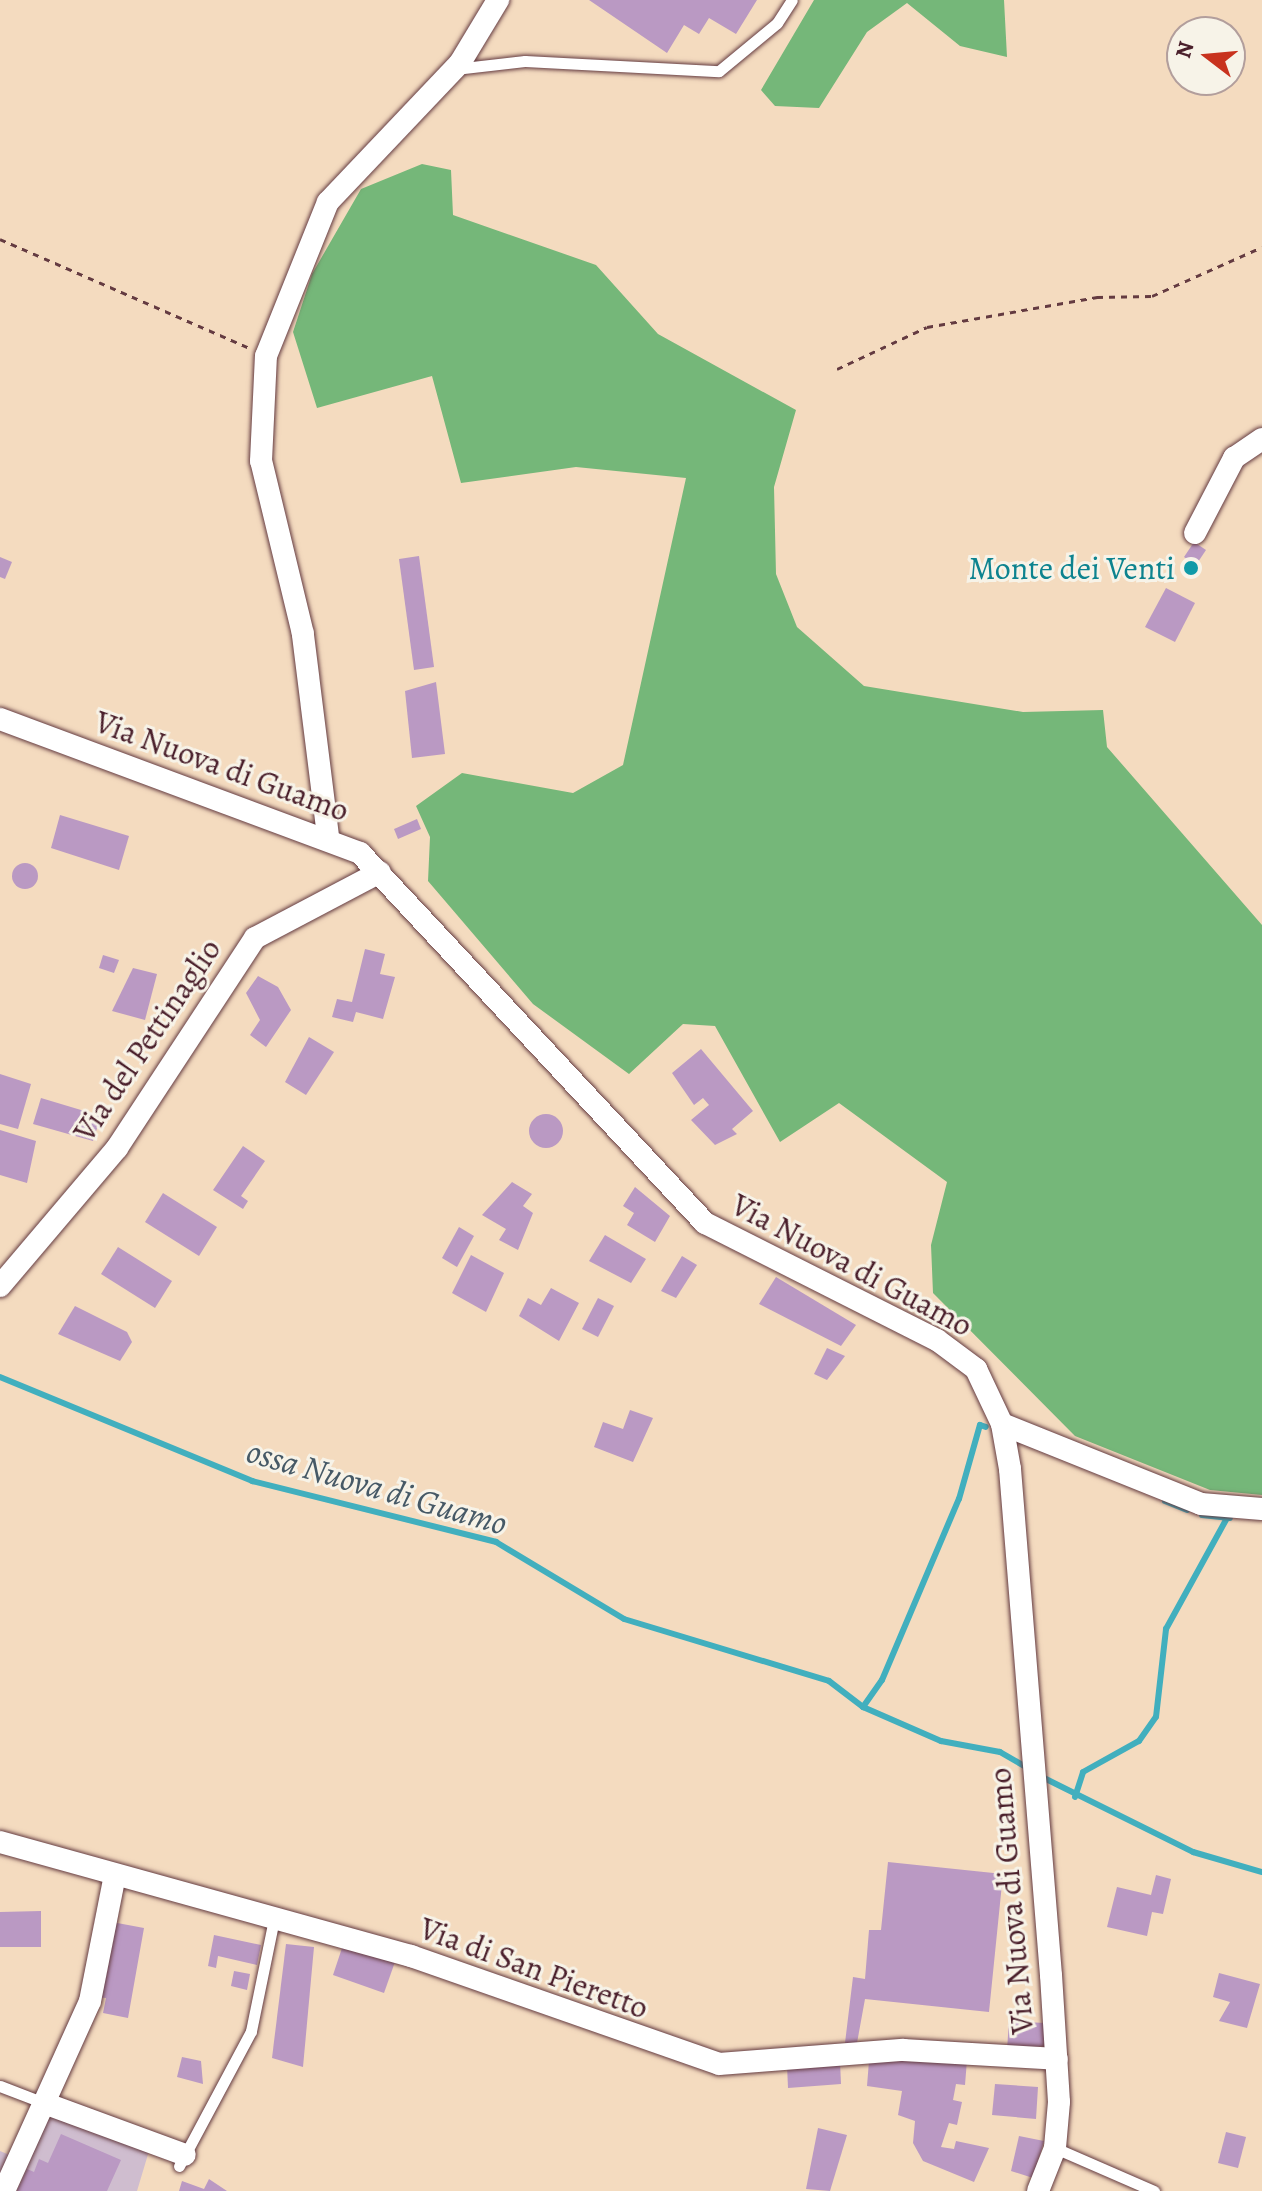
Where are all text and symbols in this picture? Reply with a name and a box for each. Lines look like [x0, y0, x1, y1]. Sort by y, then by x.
north arrow [1166, 16, 1246, 96]
text: N [1168, 38, 1201, 62]
place label: Monte dei Venti [968, 549, 1175, 587]
marker: Monte dei Venti [1182, 559, 1200, 577]
street label: Via Nuova di Guamo [90, 702, 354, 830]
street label: Via del Pettinaglio [65, 931, 229, 1149]
street label: Via Nuova di Guamo [725, 1185, 979, 1345]
water label: ossa Nuova di Guamo [242, 1430, 512, 1544]
street label: Via Nuova di Guamo [980, 1766, 1042, 2036]
street label: Via di San Pieretto [415, 1909, 653, 2027]

